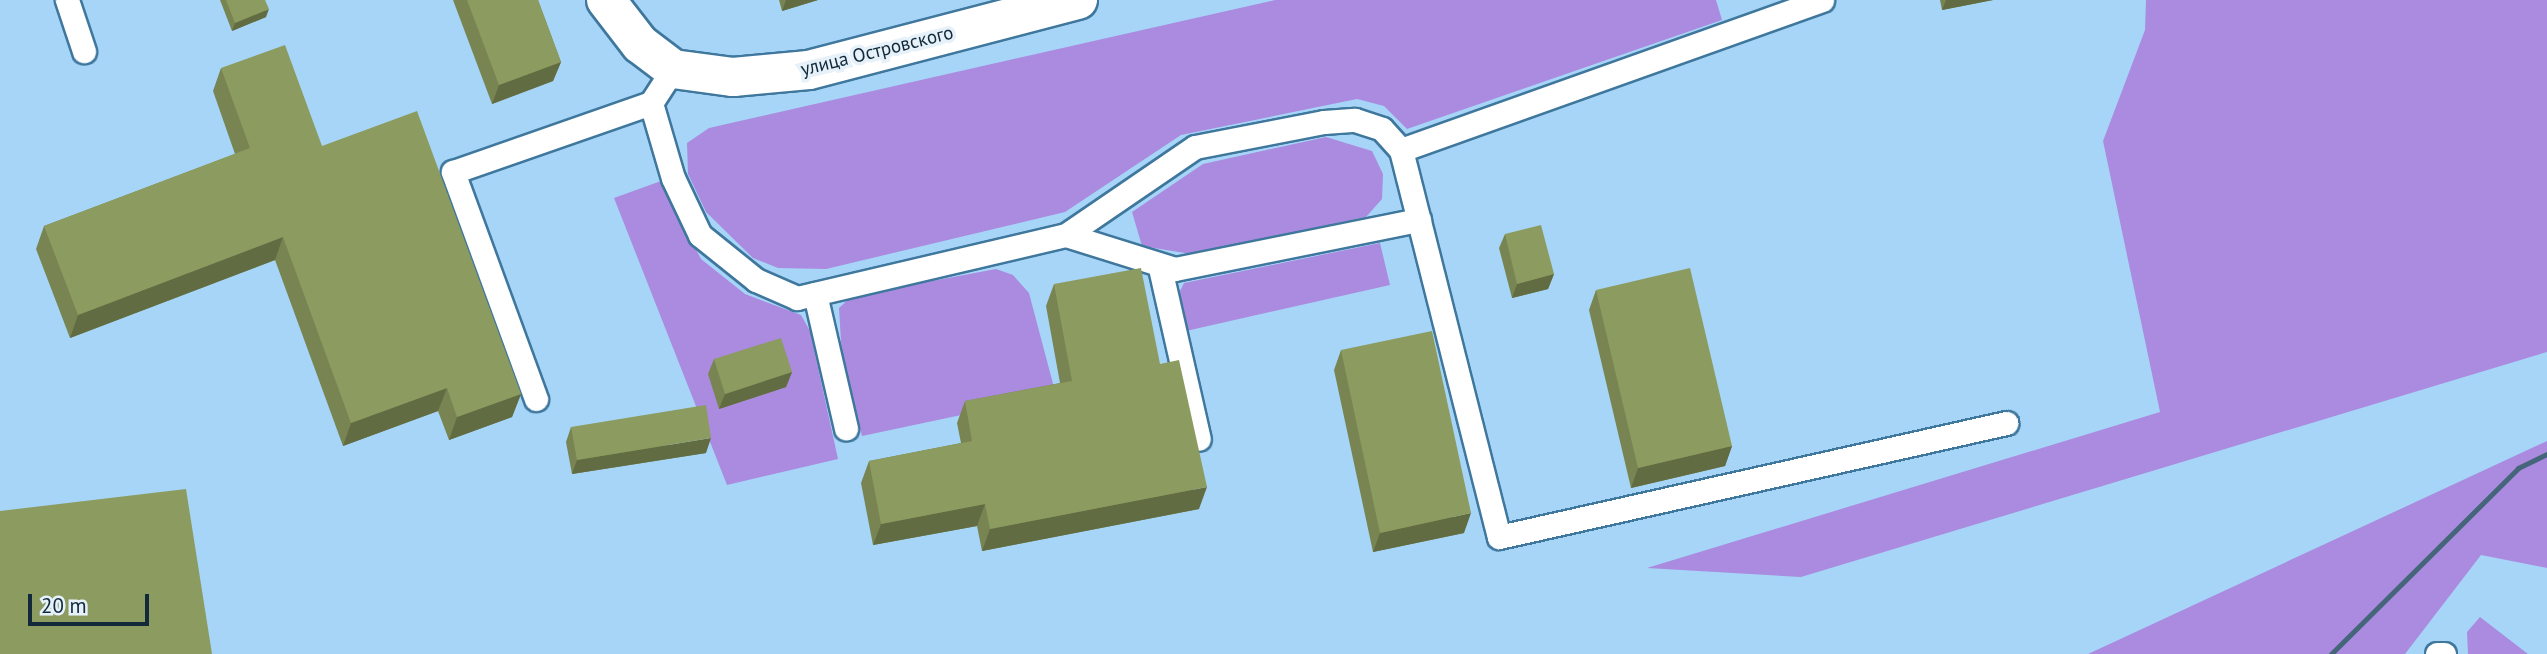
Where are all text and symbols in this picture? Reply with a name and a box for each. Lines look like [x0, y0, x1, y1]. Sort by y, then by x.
street label: улица Островского [798, 21, 956, 81]
scale bar [32, 580, 152, 624]
text: 20 m [41, 592, 87, 619]

